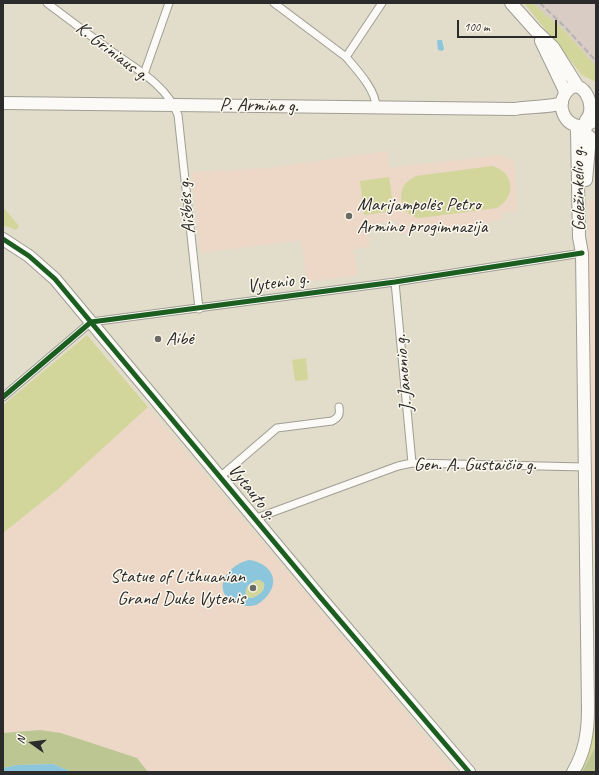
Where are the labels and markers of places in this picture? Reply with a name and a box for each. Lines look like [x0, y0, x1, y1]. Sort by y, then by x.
place label: Marijampolės Petro Armino progimnazija [357, 194, 487, 238]
marker: Marijampolės Petro Armino progimnazija [344, 211, 354, 221]
place label: Aibė [166, 328, 194, 350]
marker: Aibė [153, 334, 163, 344]
place label: Statue of Lithuanian Grand Duke Vytenis [110, 566, 245, 610]
marker: Statue of Lithuanian Grand Duke Vytenis [248, 583, 258, 593]

